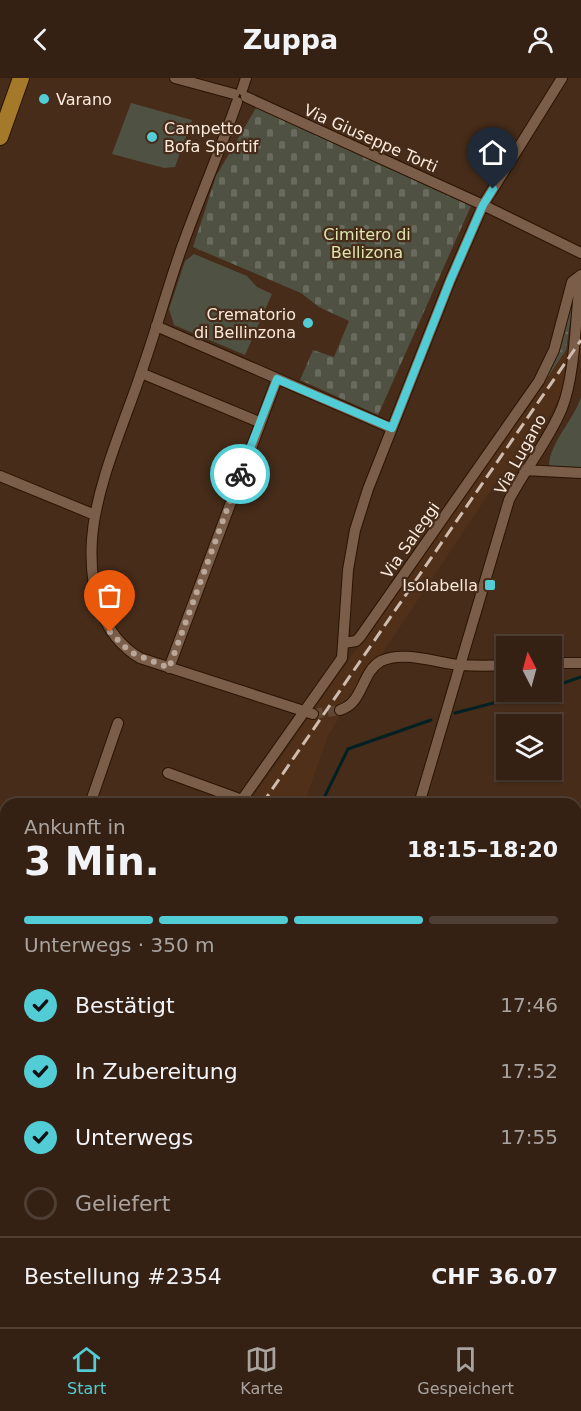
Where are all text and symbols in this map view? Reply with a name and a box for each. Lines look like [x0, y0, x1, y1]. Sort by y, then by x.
icon: back [24, 23, 57, 56]
icon: person [524, 23, 557, 56]
text: Zuppa [243, 24, 338, 55]
place label: Varano [56, 90, 112, 109]
marker: Varano [37, 92, 51, 106]
street label: Via Giuseppe Torti [301, 100, 441, 177]
place label: Campetto Bofa Sportif [164, 119, 259, 156]
pin [467, 127, 518, 189]
marker: Campetto Bofa Sportif [145, 130, 159, 144]
icon: home [476, 136, 509, 169]
park label: Cimitero di Bellizona [323, 225, 411, 262]
place label: Crematorio di Bellinzona [194, 305, 296, 342]
marker: Crematorio di Bellinzona [301, 316, 315, 330]
street label: Via Lugano [491, 411, 550, 498]
courier [210, 444, 270, 504]
icon: bike [224, 458, 257, 491]
street label: Via Saleggi [377, 498, 444, 582]
pin [84, 570, 135, 632]
place label: Isolabella [402, 576, 478, 595]
marker: Isolabella [483, 578, 497, 592]
icon: bag [93, 579, 126, 612]
north arrow [496, 636, 562, 702]
map controls [496, 636, 562, 780]
button: layers [496, 714, 562, 780]
text: Ankunft in [24, 815, 126, 839]
text: 18:15–18:20 [407, 837, 558, 862]
text: 3 Min. [24, 839, 159, 884]
text: Unterwegs · 350 m [24, 933, 215, 957]
icon: check [24, 989, 57, 1022]
text: Bestätigt [75, 993, 175, 1018]
text: 17:46 [500, 993, 558, 1017]
icon: check [24, 1055, 57, 1088]
text: In Zubereitung [75, 1059, 238, 1084]
text: 17:52 [500, 1059, 558, 1083]
icon: check [24, 1121, 57, 1154]
text: Unterwegs [75, 1125, 193, 1150]
text: 17:55 [500, 1125, 558, 1149]
text: Geliefert [75, 1191, 170, 1216]
text: Bestellung #2354 [24, 1264, 222, 1289]
text: CHF 36.07 [431, 1264, 558, 1289]
tab: Start [67, 1343, 106, 1398]
tab: Karte [240, 1343, 283, 1398]
tab: Gespeichert [417, 1343, 514, 1398]

